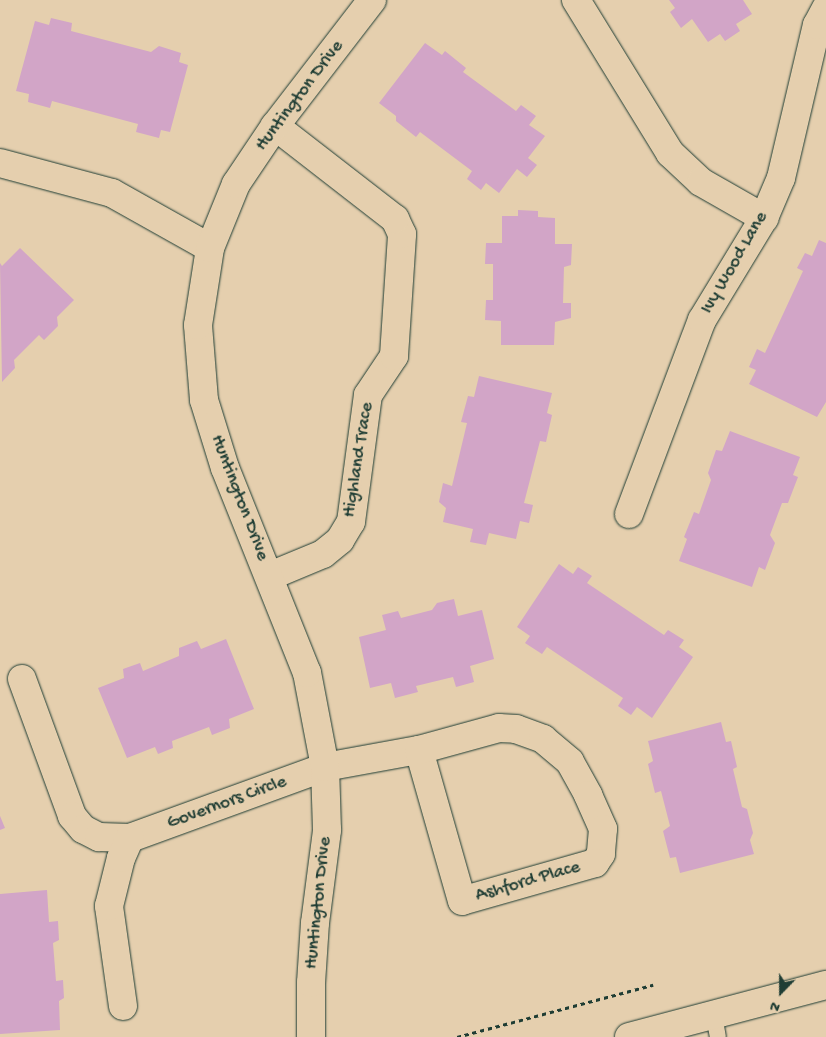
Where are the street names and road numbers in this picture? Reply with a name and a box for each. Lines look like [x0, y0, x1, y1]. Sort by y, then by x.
street label: Huntington Drive [251, 36, 349, 156]
street label: Ivy Wood Lane [696, 208, 774, 318]
street label: Highland Trace [339, 401, 379, 519]
street label: Huntington Drive [205, 432, 273, 564]
street label: Governors Circle [164, 771, 290, 835]
street label: Huntington Drive [301, 836, 337, 970]
street label: Ashford Place [473, 856, 583, 908]

